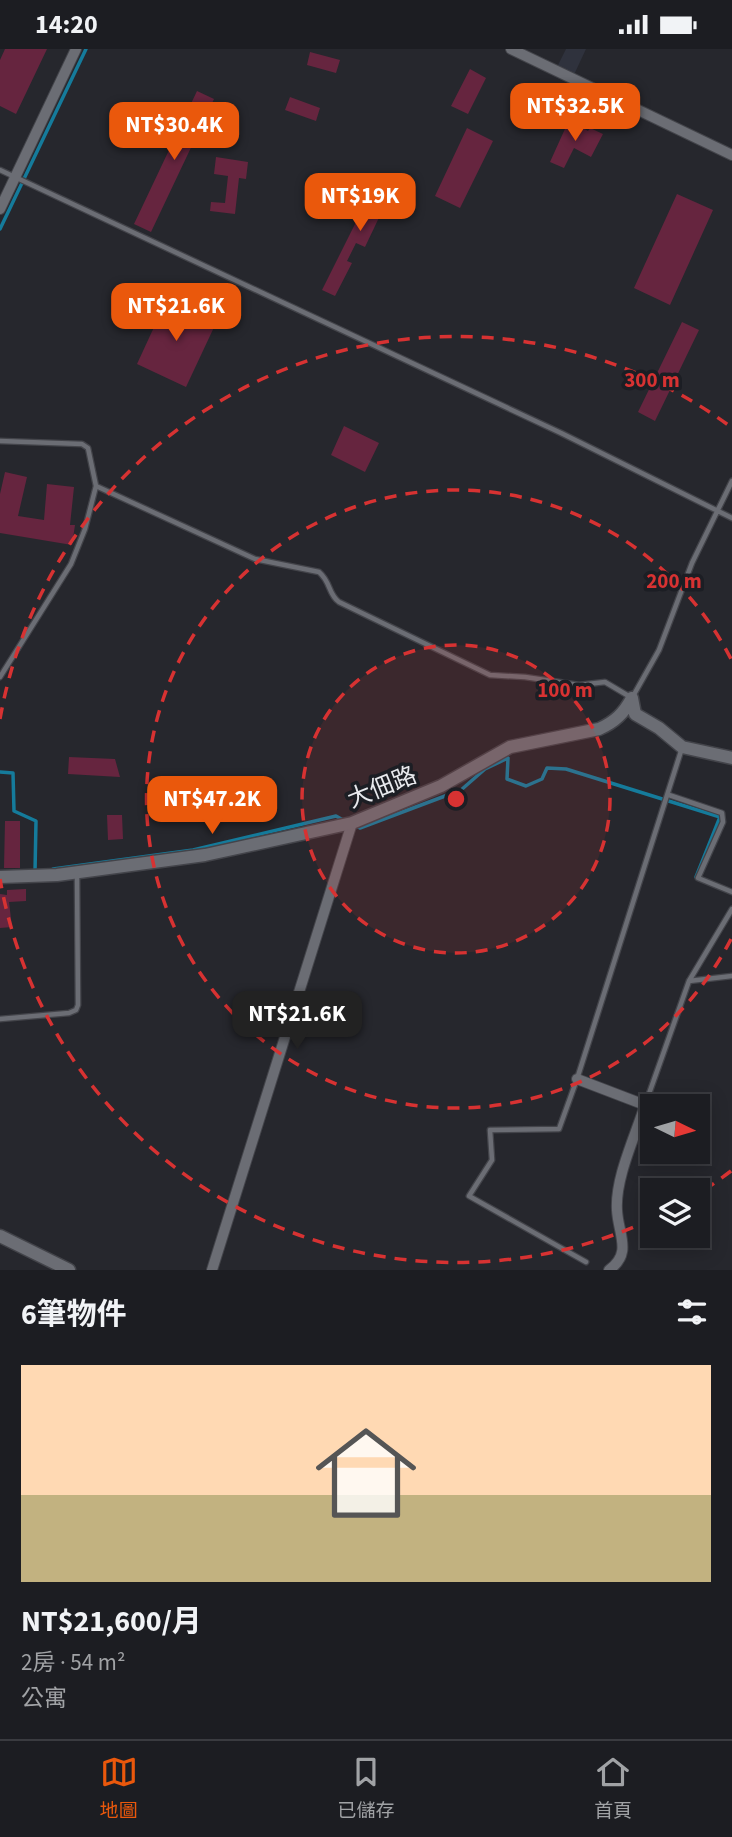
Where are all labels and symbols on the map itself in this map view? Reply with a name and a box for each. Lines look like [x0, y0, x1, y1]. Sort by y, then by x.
pin: NT$32.5K [503, 83, 647, 143]
pin: NT$30.4K [102, 103, 246, 162]
pin: NT$19K [303, 173, 417, 233]
pin: NT$21.6K [104, 283, 248, 343]
text: 300 m [624, 365, 680, 395]
text: 200 m [646, 566, 702, 596]
text: 100 m [537, 675, 593, 705]
street label: 大佃路 [342, 758, 422, 817]
pin: NT$47.2K [140, 777, 284, 836]
centre of rings [444, 787, 468, 811]
pin: NT$21.6K [225, 991, 369, 1051]
north arrow [640, 1094, 710, 1164]

